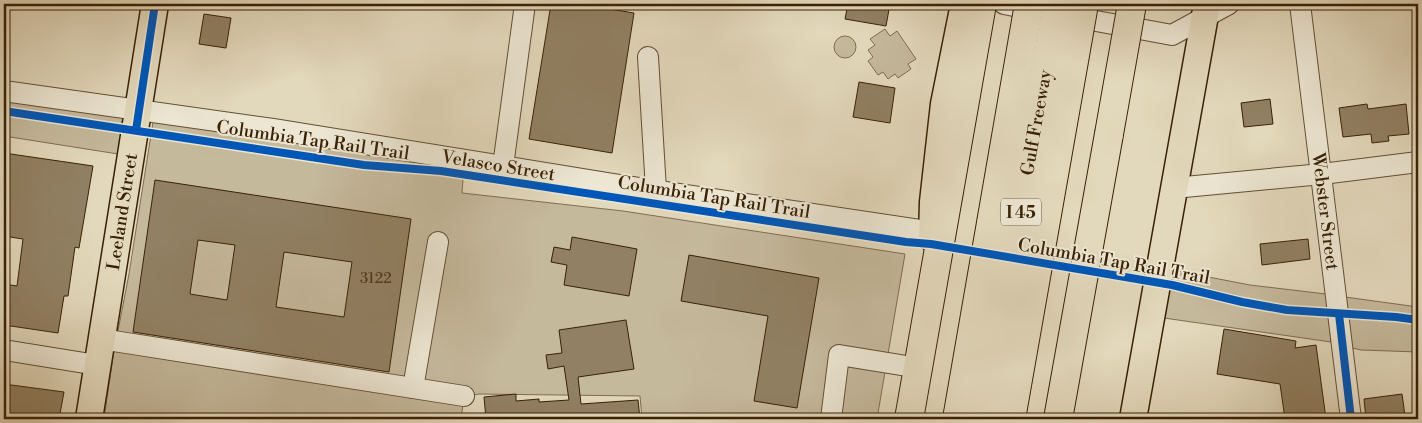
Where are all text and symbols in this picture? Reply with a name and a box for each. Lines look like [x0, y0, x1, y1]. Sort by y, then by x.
street label: Gulf Freeway [1016, 68, 1057, 177]
street label: Columbia Tap Rail Trail [215, 116, 412, 166]
street label: Velasco Street [439, 145, 557, 186]
street label: Webster Street [1306, 150, 1344, 272]
street label: Leeland Street [102, 151, 143, 272]
street label: Columbia Tap Rail Trail [616, 171, 812, 224]
road number: I 45 [1001, 198, 1041, 226]
street label: Columbia Tap Rail Trail [1016, 233, 1212, 290]
house number: 3122 [360, 269, 392, 288]

